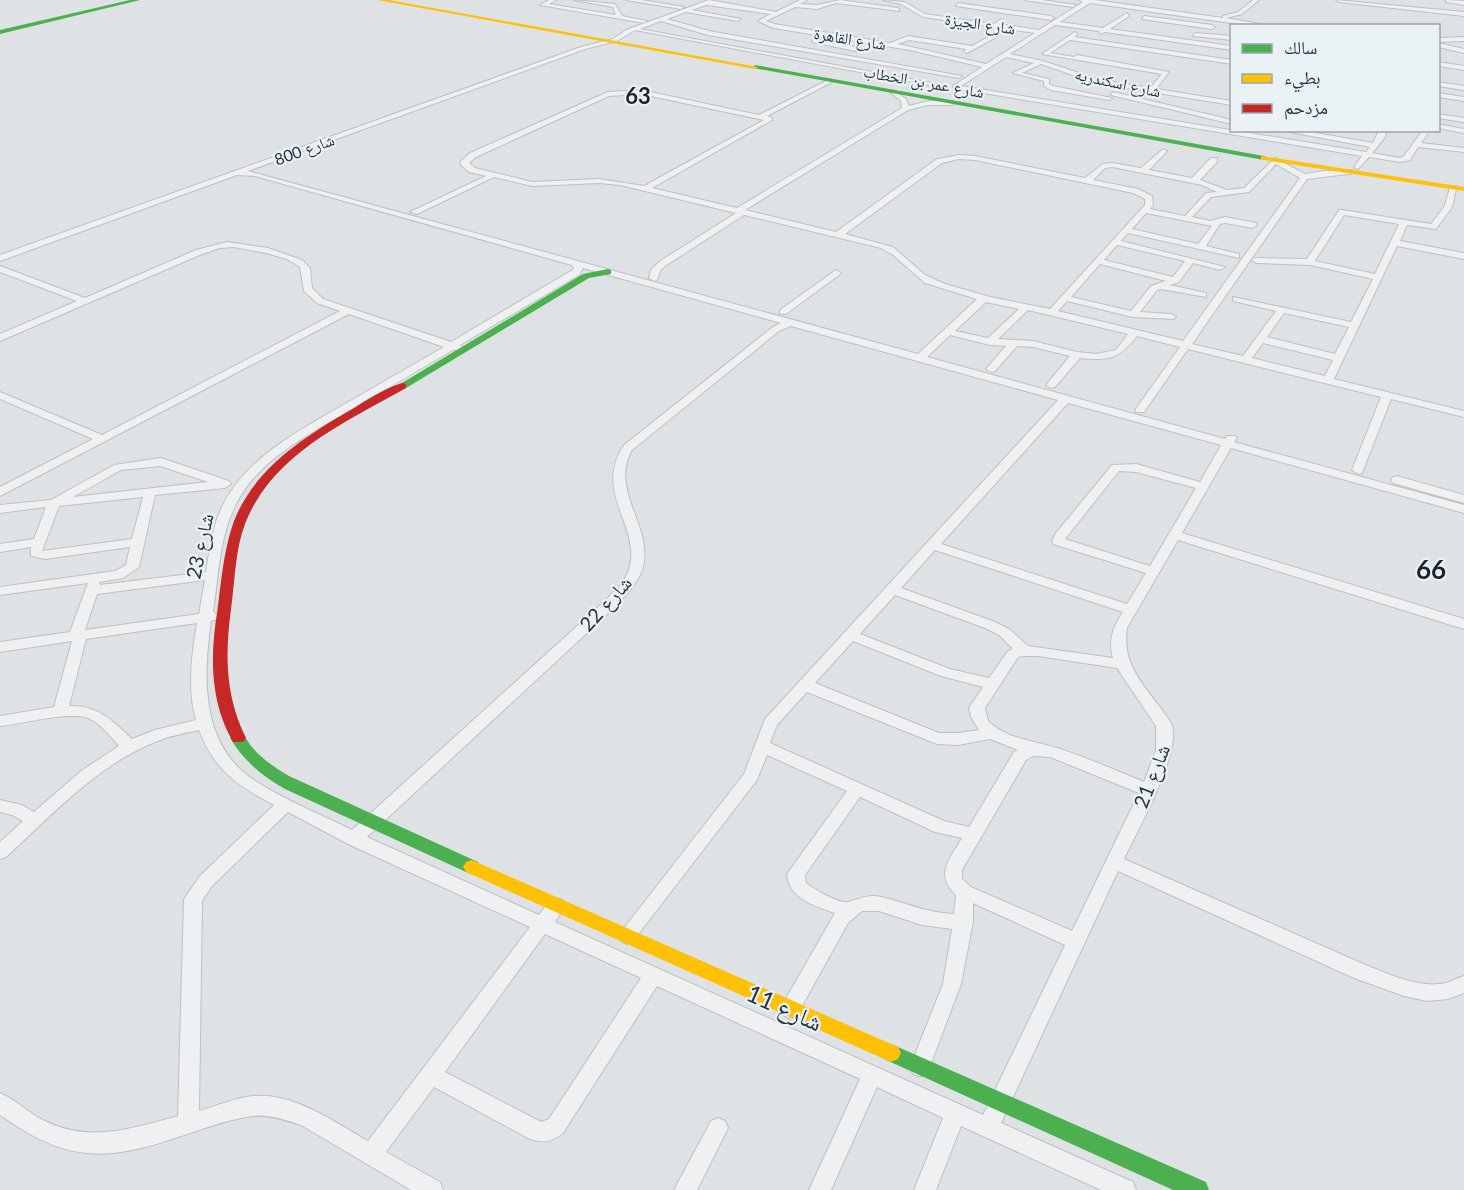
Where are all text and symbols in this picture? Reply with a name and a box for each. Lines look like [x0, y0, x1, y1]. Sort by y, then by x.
street label: شارع الجيزة [943, 9, 1017, 39]
street label: شارع القاهرة [812, 23, 888, 55]
legend [1230, 24, 1440, 132]
text: سالك [1284, 36, 1317, 58]
street label: شارع عمر بن الخطاب [862, 61, 986, 103]
street label: شارع اسكندريه [1073, 64, 1163, 102]
text: بطيء [1284, 66, 1321, 93]
district label: 63 [625, 82, 651, 109]
text: مزدحم [1284, 96, 1328, 120]
street label: شارع 800 [271, 129, 337, 170]
street label: شارع 23 [180, 511, 220, 581]
district label: 66 [1416, 553, 1446, 585]
street label: شارع 22 [574, 570, 638, 637]
street label: شارع 21 [1128, 741, 1176, 812]
street label: شارع 11 [742, 978, 827, 1038]

